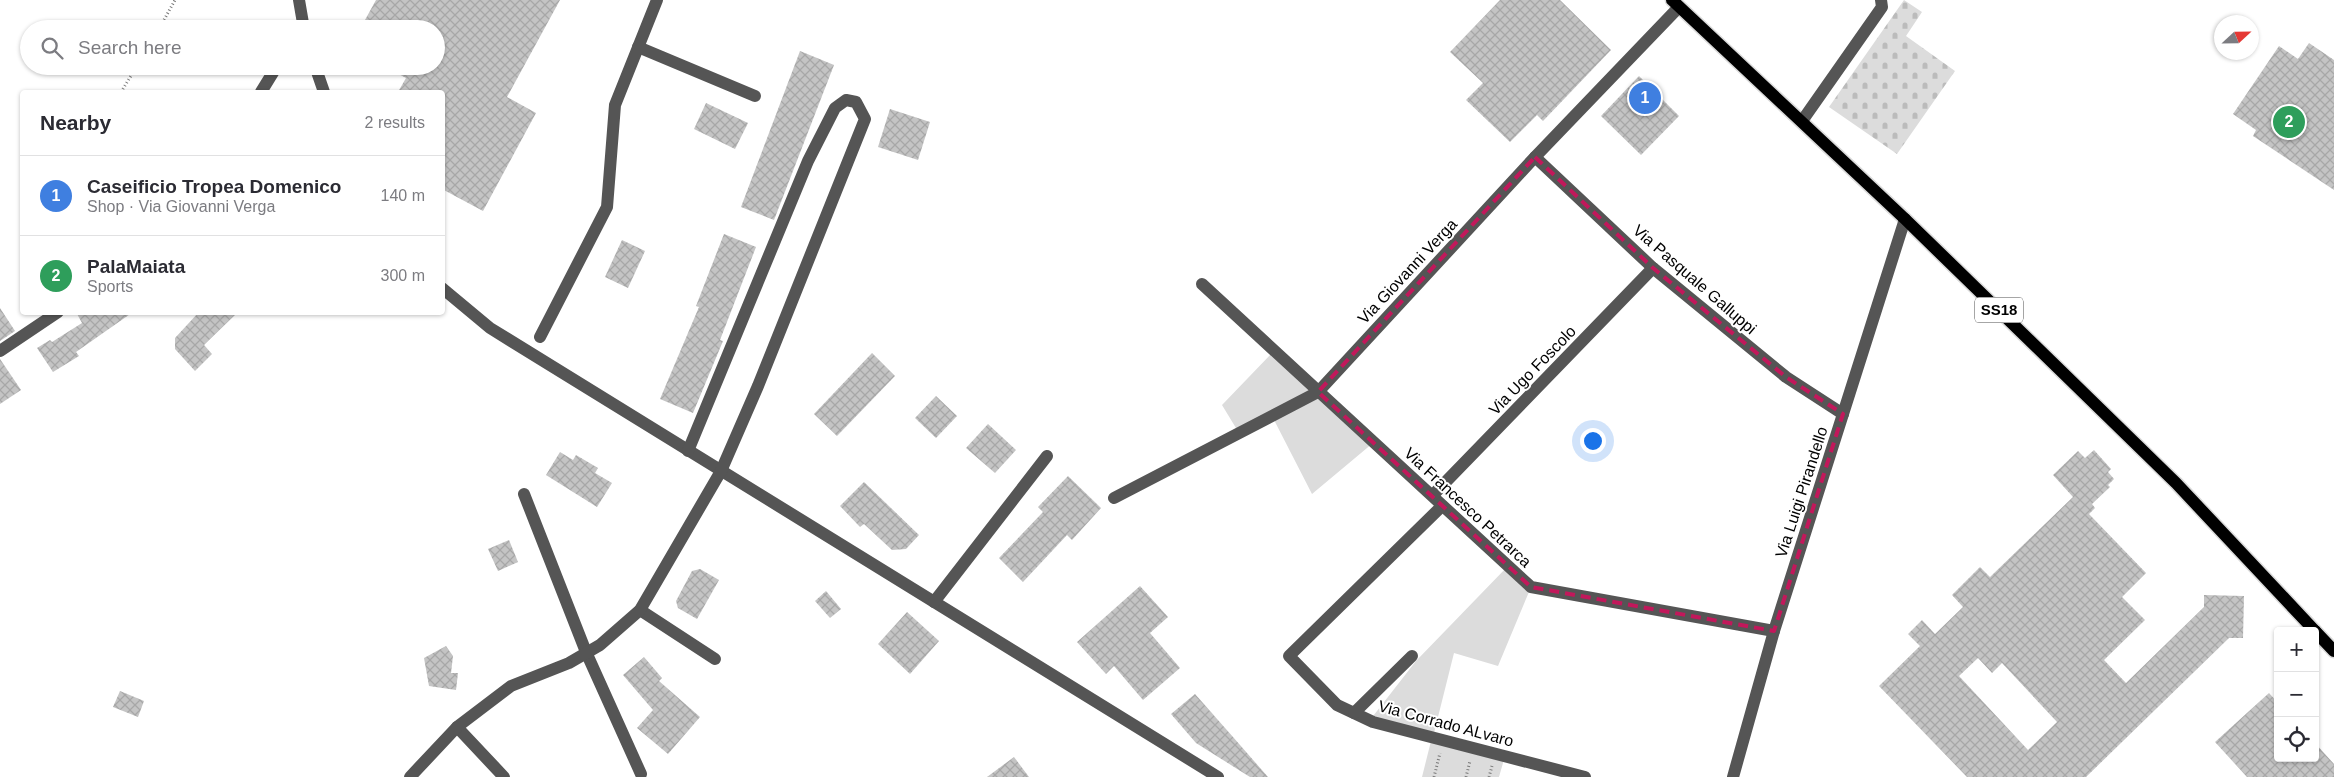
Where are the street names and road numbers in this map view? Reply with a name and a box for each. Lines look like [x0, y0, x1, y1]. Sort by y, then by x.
street label: Via Giovanni Verga [1355, 215, 1460, 327]
street label: Via Pasquale Galluppi [1630, 221, 1760, 337]
road number: SS18 [1975, 298, 2023, 322]
street label: Via Ugo Foscolo [1486, 322, 1579, 418]
street label: Via Luigi Pirandello [1772, 424, 1831, 560]
street label: Via Francesco Petrarca [1401, 444, 1535, 571]
street label: Via Corrado ALvaro [1376, 697, 1515, 750]

